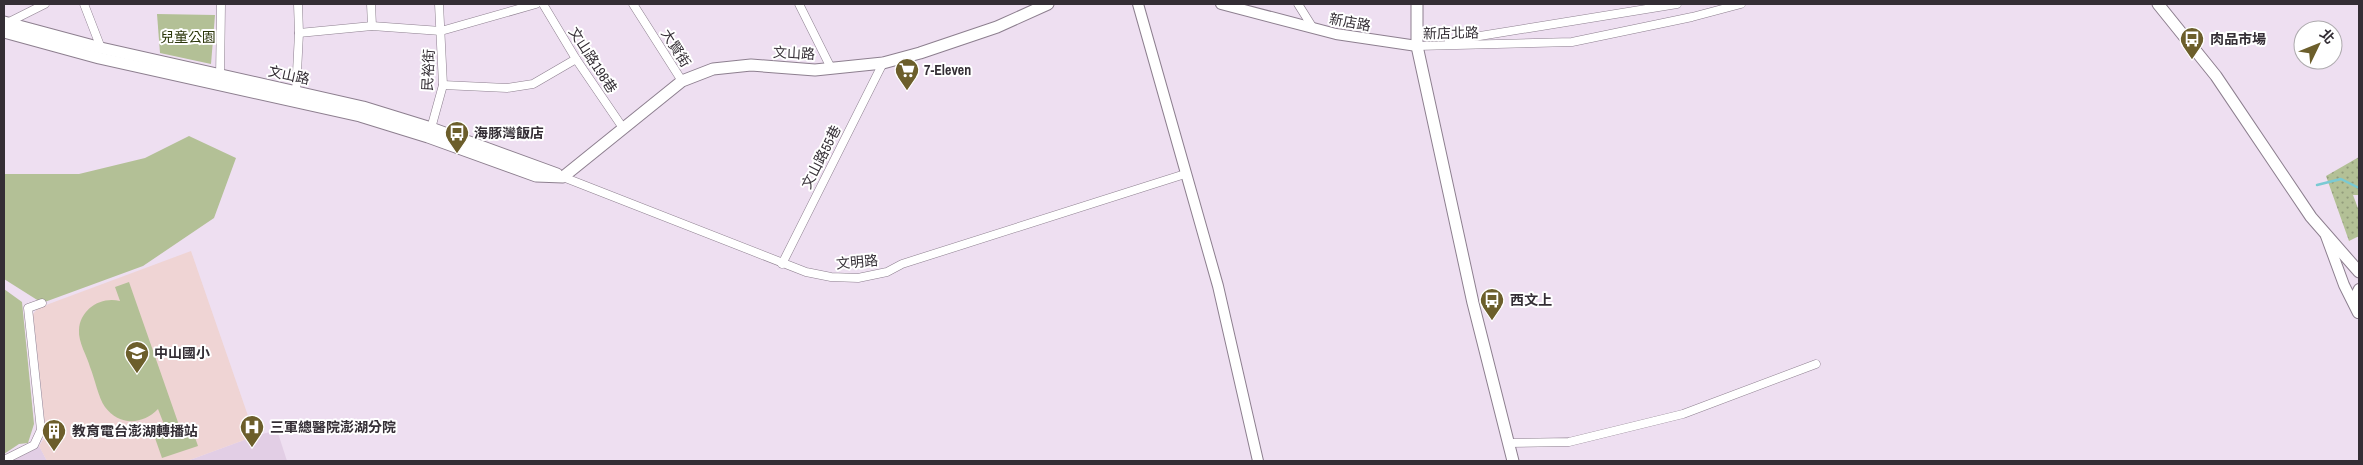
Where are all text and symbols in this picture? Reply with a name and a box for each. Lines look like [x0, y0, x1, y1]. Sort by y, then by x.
street label: 新店路 [1328, 9, 1372, 35]
north arrow [2293, 20, 2343, 70]
street label: 文山路198巷 [565, 24, 621, 96]
street label: 新店北路 [1423, 24, 1479, 42]
street label: 大賢街 [657, 25, 695, 71]
text: 北 [2316, 25, 2339, 47]
bus stop icon: 肉品市場 [2179, 26, 2205, 60]
park label: 兒童公園 [160, 28, 216, 46]
place label: 肉品市場 [2210, 30, 2266, 48]
street label: 文山路 [773, 43, 815, 63]
street label: 民裕街 [418, 49, 438, 91]
supermarket icon: 7-Eleven [894, 57, 920, 91]
place label: 7-Eleven [924, 61, 971, 79]
street label: 文山路 [267, 62, 311, 88]
bus stop icon: 海豚灣飯店 [444, 120, 470, 154]
street label: 文山路55巷 [797, 122, 845, 192]
place label: 海豚灣飯店 [474, 124, 544, 142]
street label: 文明路 [835, 251, 879, 273]
bus stop icon: 西文上 [1479, 287, 1505, 321]
place label: 西文上 [1510, 291, 1552, 309]
school or university icon: 中山國小 [124, 340, 150, 374]
place label: 中山國小 [154, 344, 210, 362]
hospital icon: 三軍總醫院澎湖分院 [239, 414, 265, 448]
building icon: 教育電台澎湖轉播站 [41, 418, 67, 452]
place label: 三軍總醫院澎湖分院 [270, 418, 396, 436]
place label: 教育電台澎湖轉播站 [72, 422, 198, 440]

